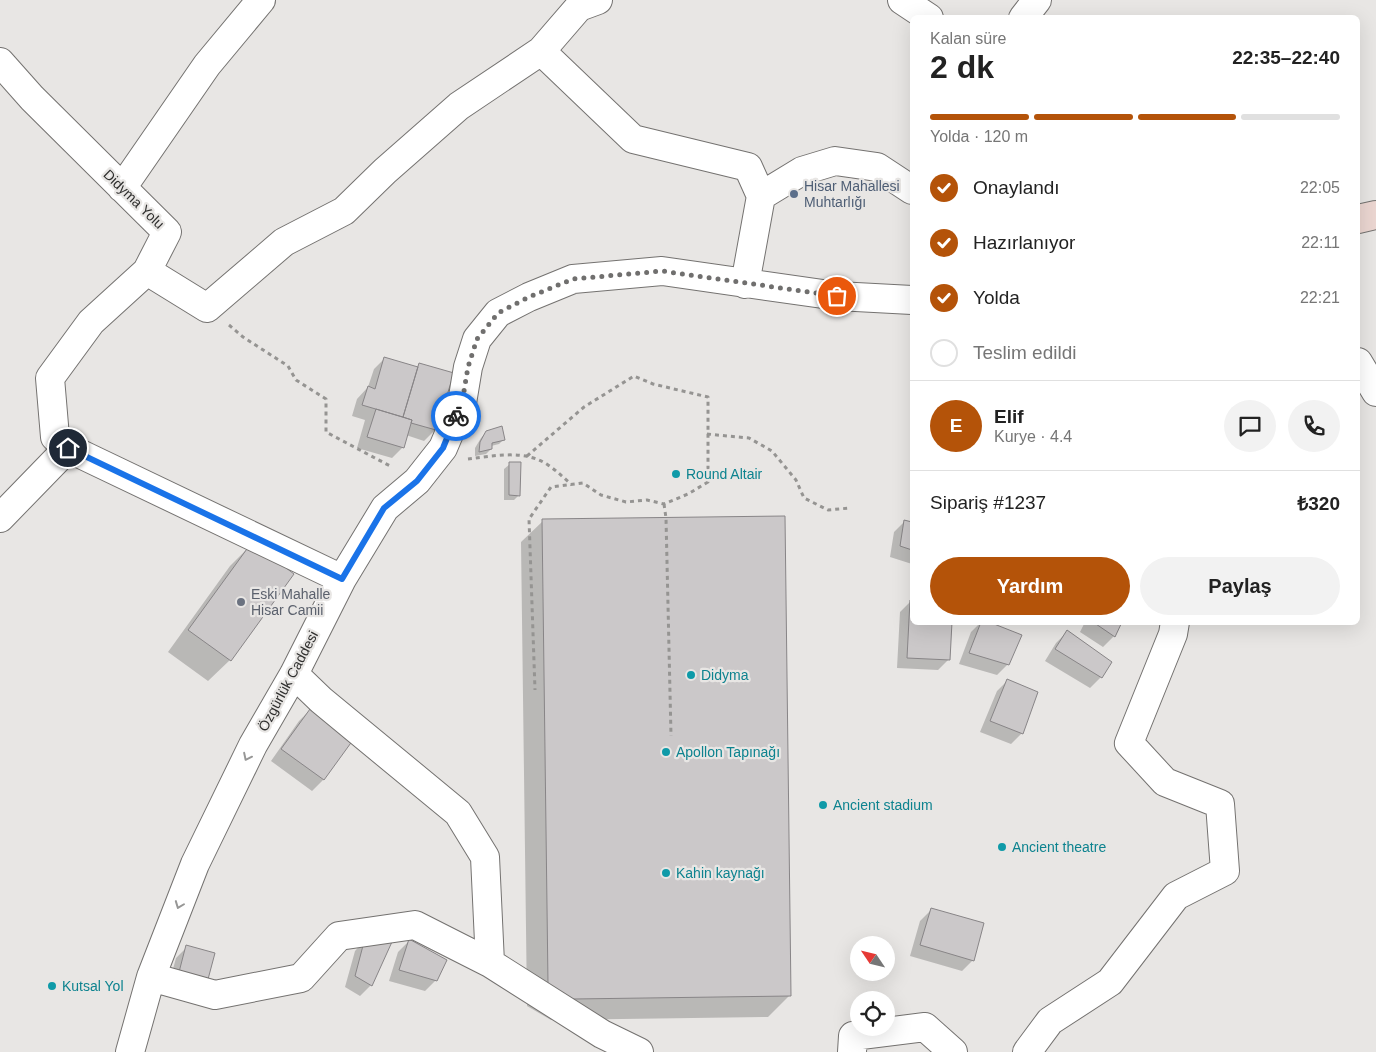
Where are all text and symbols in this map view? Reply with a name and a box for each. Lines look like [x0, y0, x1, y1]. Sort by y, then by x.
text: Kalan süre [930, 30, 1007, 47]
text: 22:35–22:40 [1232, 47, 1340, 68]
text: 2 dk [930, 49, 994, 85]
text: Yolda · 120 m [930, 128, 1028, 145]
street label: Didyma Yolu [100, 166, 168, 232]
icon: check [930, 174, 958, 202]
text: Onaylandı [973, 177, 1060, 198]
place label: Hisar Mahallesi Muhtarlığı [804, 178, 900, 210]
text: 22:05 [1300, 179, 1340, 196]
marker: Hisar Mahallesi Muhtarlığı [788, 188, 800, 200]
icon: check [930, 229, 958, 257]
text: Hazırlanıyor [973, 232, 1075, 253]
text: 22:11 [1301, 234, 1340, 251]
pin [816, 275, 858, 317]
icon: bag [823, 282, 851, 310]
icon: check [930, 284, 958, 312]
text: Yolda [973, 287, 1020, 308]
text: 22:21 [1300, 289, 1340, 306]
text: Teslim edildi [973, 342, 1076, 363]
courier [431, 391, 481, 441]
button: chat [1224, 400, 1276, 452]
button: phone [1288, 400, 1340, 452]
icon: bike [442, 402, 470, 430]
text: Elif [994, 406, 1024, 427]
text: E [950, 415, 962, 436]
pin [47, 427, 89, 469]
text: Kurye · 4.4 [994, 428, 1072, 445]
icon: home [54, 434, 82, 462]
place label: Round Altair [686, 466, 763, 482]
marker: Round Altair [670, 468, 682, 480]
text: Sipariş #1237 [930, 492, 1046, 513]
text: ₺320 [1297, 493, 1340, 514]
button: Yardım [930, 557, 1130, 615]
button: Paylaş [1140, 557, 1340, 615]
place label: Eski Mahalle Hisar Camii [251, 586, 331, 618]
marker: Eski Mahalle Hisar Camii [235, 596, 247, 608]
street label: Özgürlük Caddesi [254, 628, 321, 734]
place label: Didyma [701, 667, 749, 683]
marker: Didyma [685, 669, 697, 681]
place label: Apollon Tapınağı [676, 744, 780, 760]
marker: Apollon Tapınağı [660, 746, 672, 758]
one-way arrow [244, 752, 254, 761]
place label: Ancient stadium [833, 797, 933, 813]
marker: Ancient stadium [817, 799, 829, 811]
place label: Ancient theatre [1012, 839, 1106, 855]
marker: Ancient theatre [996, 841, 1008, 853]
place label: Kahin kaynağı [676, 865, 765, 881]
marker: Kahin kaynağı [660, 867, 672, 879]
one-way arrow [175, 900, 185, 909]
north arrow [850, 936, 895, 981]
map controls [850, 936, 895, 1036]
place label: Kutsal Yol [62, 978, 124, 994]
marker: Kutsal Yol [46, 980, 58, 992]
button: locate [850, 991, 895, 1036]

